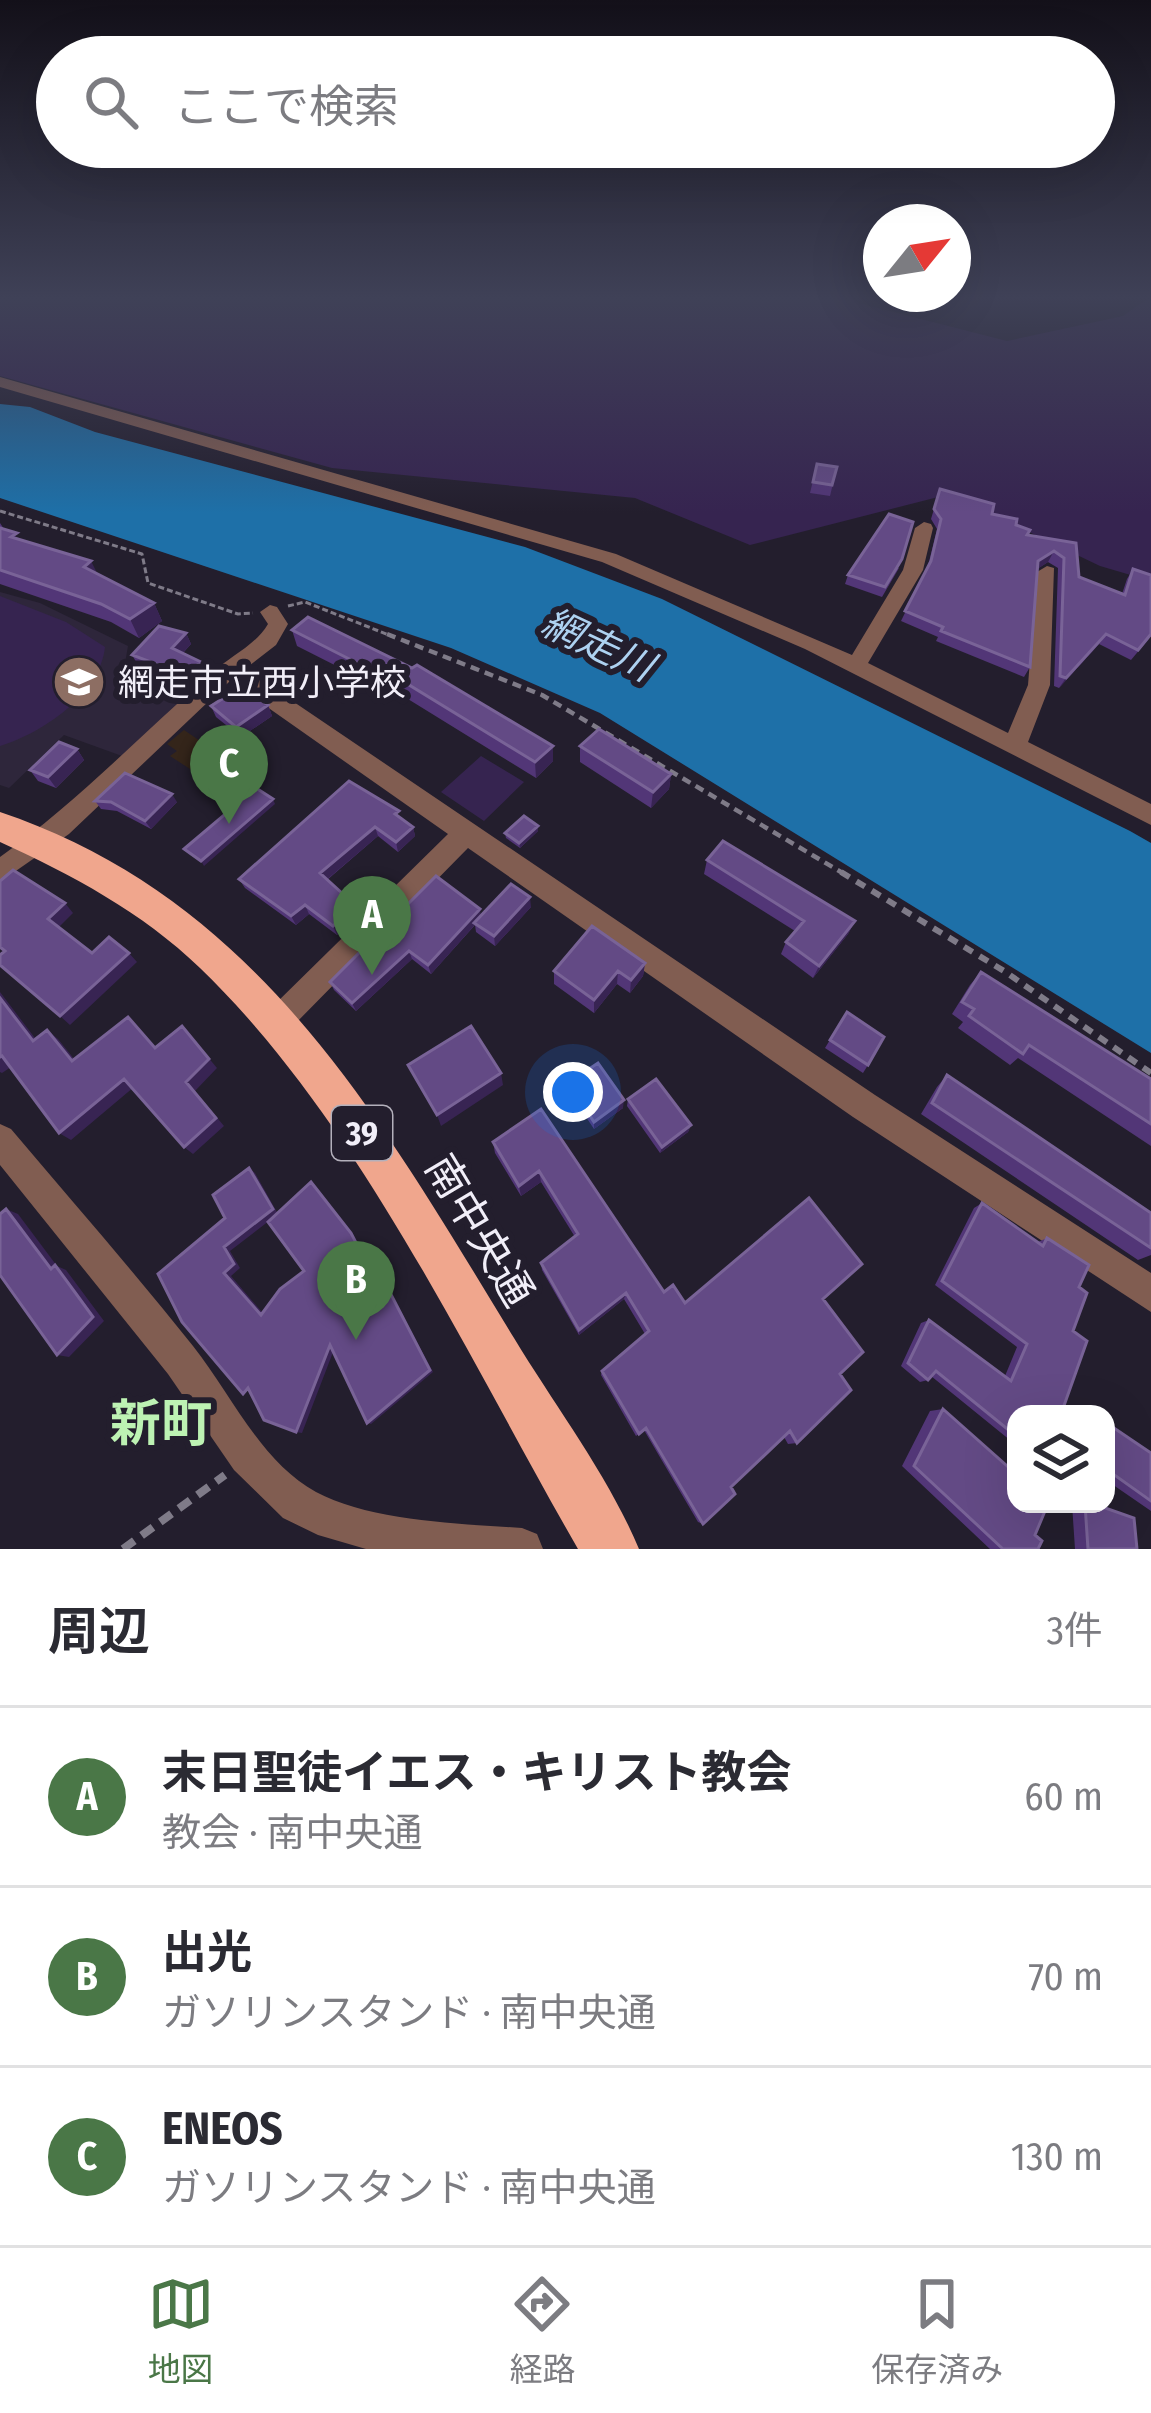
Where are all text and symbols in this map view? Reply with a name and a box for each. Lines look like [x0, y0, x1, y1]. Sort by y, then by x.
search box [36, 36, 1115, 168]
icon: search [78, 69, 144, 135]
text: ここで検索 [174, 80, 399, 134]
north arrow [863, 204, 971, 312]
water label: 網走川 [535, 599, 664, 692]
school or university icon: 網走市立西小学校 [51, 654, 107, 710]
place label: 網走市立西小学校 [118, 661, 406, 705]
pin: C [190, 725, 268, 824]
pin: A [333, 876, 411, 975]
your location [543, 1062, 603, 1122]
road number: 39 [332, 1106, 392, 1160]
street label: 南中央通 [414, 1146, 544, 1315]
pin: B [317, 1241, 395, 1340]
district label: 新町 [110, 1393, 212, 1455]
map controls [1007, 1405, 1115, 1513]
button: layers [1007, 1405, 1115, 1513]
text: 周辺 [48, 1601, 150, 1663]
text: 3件 [1046, 1608, 1103, 1654]
text: 末日聖徒イエス・キリスト教会 [162, 1746, 792, 1800]
text: A [76, 1774, 98, 1820]
text: 60 m [1024, 1774, 1103, 1820]
text: 教会 · 南中央通 [162, 1810, 423, 1856]
text: 出光 [162, 1926, 252, 1980]
text: B [76, 1954, 98, 2000]
text: 70 m [1028, 1954, 1103, 2000]
text: ガソリンスタンド · 南中央通 [162, 1990, 656, 2036]
text: ENEOS [162, 2102, 283, 2156]
text: C [77, 2134, 97, 2180]
text: 130 m [1011, 2134, 1103, 2180]
text: ガソリンスタンド · 南中央通 [162, 2165, 656, 2211]
tab: 地図 [148, 2271, 214, 2391]
tab: 経路 [509, 2271, 575, 2391]
tab: 保存済み [871, 2271, 1003, 2391]

